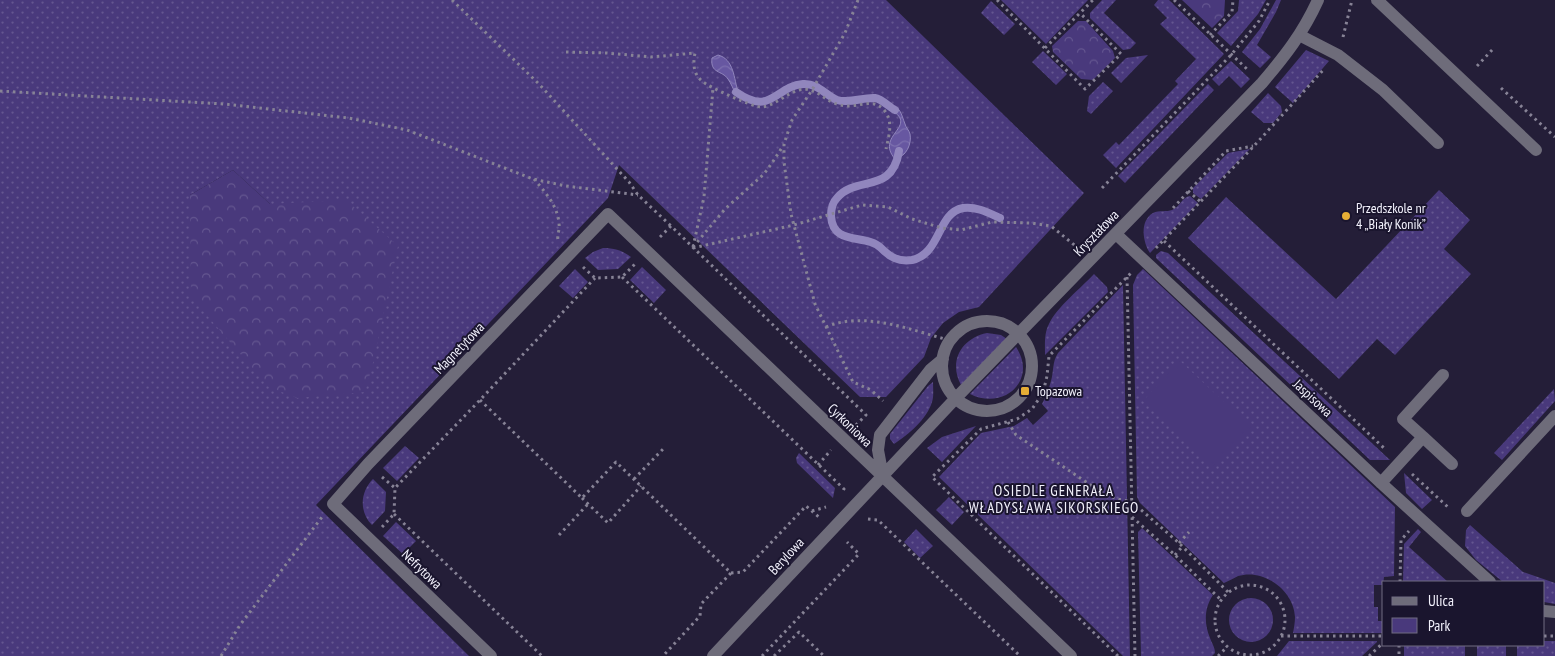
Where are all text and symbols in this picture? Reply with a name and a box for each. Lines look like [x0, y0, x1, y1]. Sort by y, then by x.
place label: Przedszkole nr 4 „Biały Konik” [1356, 199, 1426, 233]
street label: Kryształowa [1069, 206, 1123, 260]
marker: Przedszkole nr 4 „Biały Konik” [1340, 210, 1352, 222]
street label: Magnetytowa [430, 318, 488, 378]
street label: Jaspisowa [1289, 375, 1336, 421]
place label: Topazowa [1035, 382, 1082, 400]
marker: Topazowa [1019, 385, 1031, 397]
street label: Cyrkoniowa [824, 399, 876, 451]
district label: OSIEDLE GENERAŁA WŁADYSŁAWA SIKORSKIEGO [969, 481, 1139, 517]
street label: Berylowa [764, 534, 808, 578]
street label: Nefrytowa [398, 545, 446, 593]
legend [1382, 581, 1545, 646]
text: Ulica [1428, 591, 1454, 610]
text: Park [1428, 616, 1450, 635]

